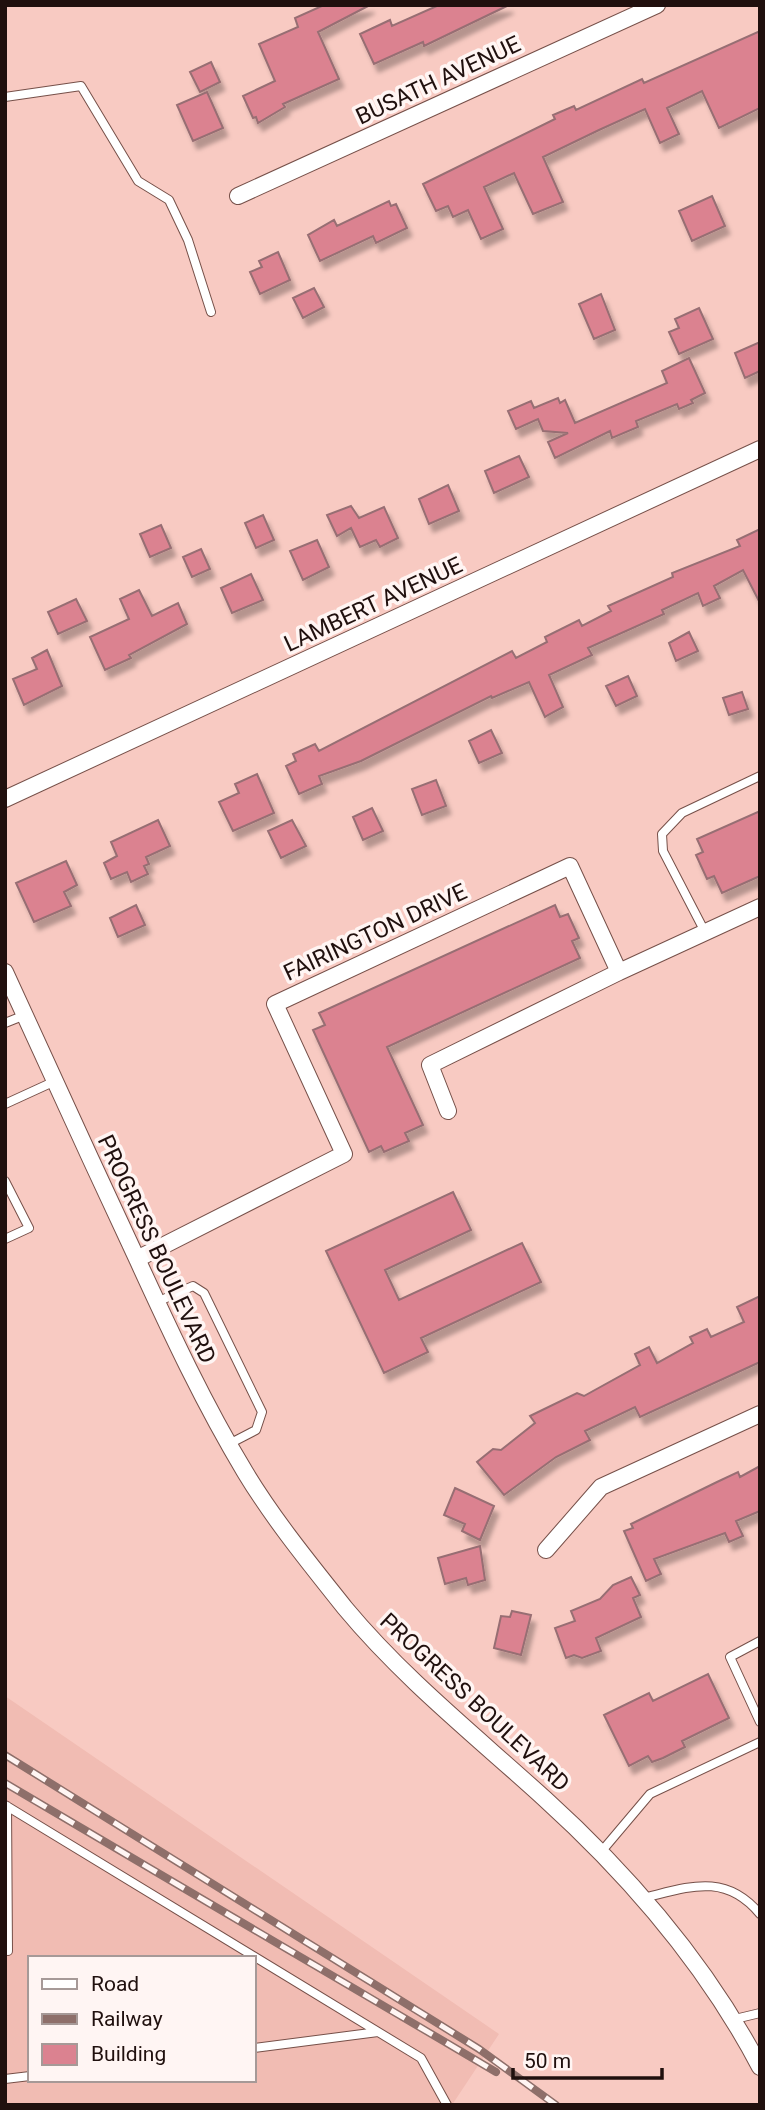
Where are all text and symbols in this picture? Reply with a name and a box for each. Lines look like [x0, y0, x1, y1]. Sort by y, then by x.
street label: BUSATH AVENUE [352, 31, 525, 130]
street label: LAMBERT AVENUE [280, 551, 467, 658]
street label: FAIRINGTON DRIVE [279, 878, 471, 987]
street label: PROGRESS BOULEVARD [92, 1131, 221, 1368]
street label: PROGRESS BOULEVARD [374, 1608, 575, 1797]
legend [28, 1956, 256, 2082]
text: Road [91, 1972, 139, 1996]
text: Railway [91, 2007, 163, 2031]
scale bar [513, 2036, 662, 2080]
text: Building [91, 2042, 166, 2066]
text: 50 m [524, 2049, 571, 2073]

